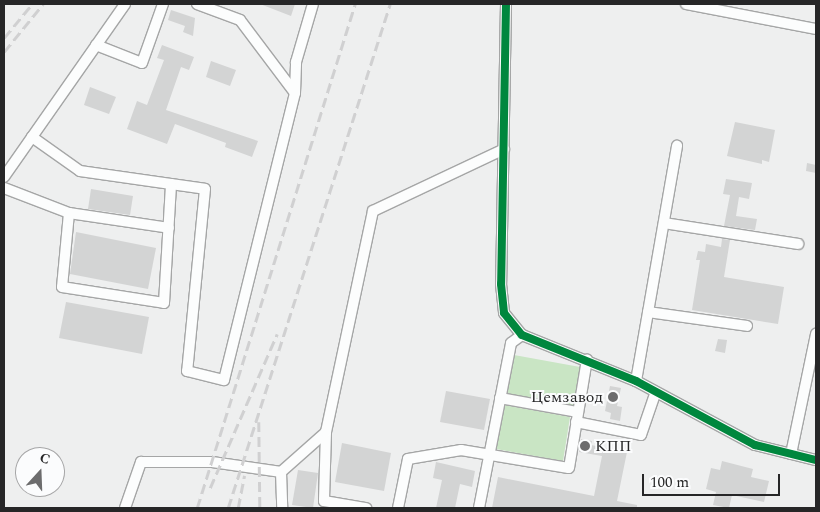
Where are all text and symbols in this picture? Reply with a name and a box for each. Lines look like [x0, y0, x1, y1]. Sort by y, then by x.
place label: Цемзавод [531, 387, 603, 407]
marker: Цемзавод [607, 391, 619, 403]
place label: КПП [595, 436, 631, 456]
marker: КПП [579, 440, 591, 452]
north arrow [15, 447, 65, 497]
text: С [37, 447, 53, 470]
scale bar [645, 464, 782, 496]
text: 100 m [650, 471, 689, 494]

